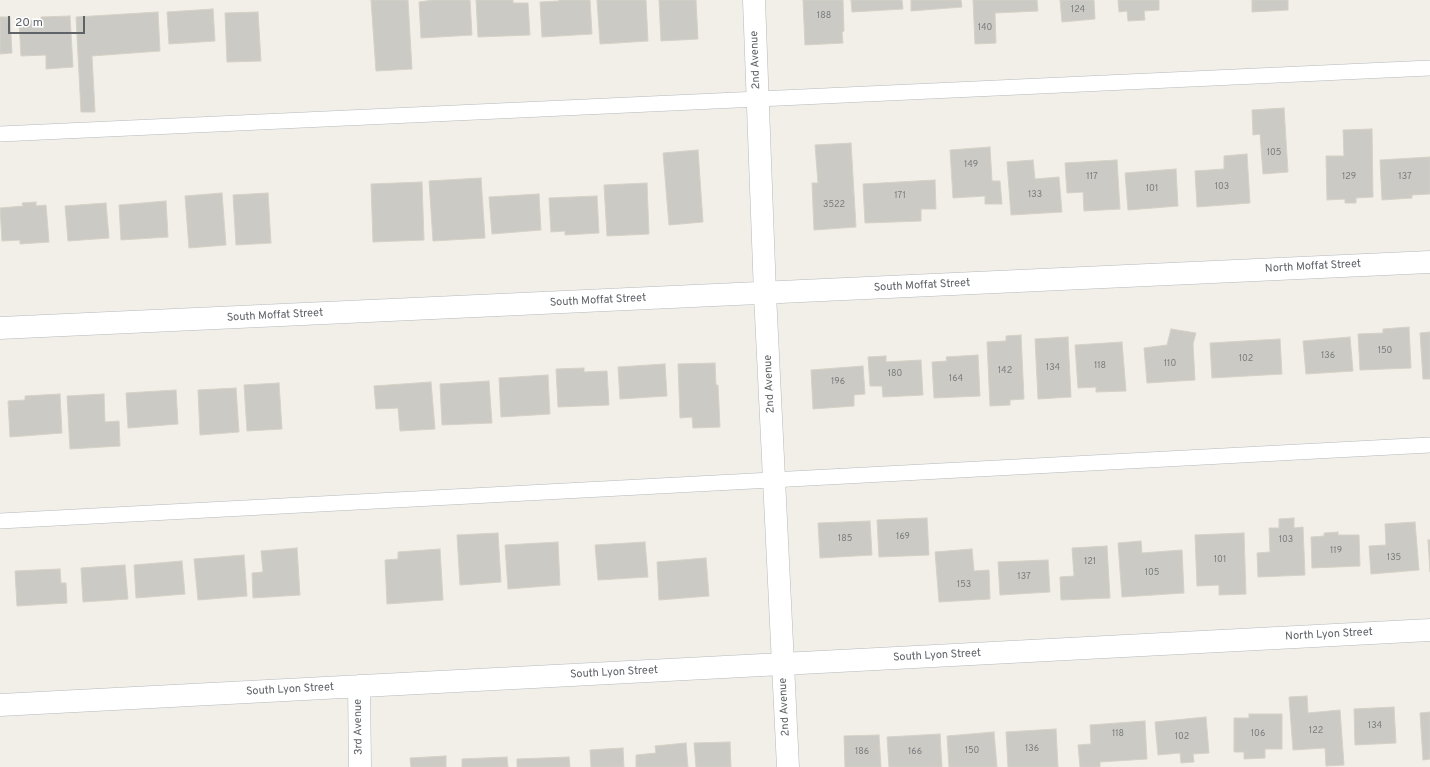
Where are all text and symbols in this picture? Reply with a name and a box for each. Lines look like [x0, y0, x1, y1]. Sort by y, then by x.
house number: 124 [1071, 5, 1085, 15]
scale bar [10, 8, 87, 34]
house number: 188 [817, 11, 831, 21]
text: 20 m [15, 15, 43, 31]
house number: 140 [978, 23, 992, 33]
street label: 2nd Avenue [748, 30, 764, 90]
house number: 105 [1267, 148, 1281, 158]
house number: 149 [964, 160, 978, 170]
house number: 117 [1086, 172, 1098, 182]
house number: 129 [1342, 172, 1356, 182]
house number: 137 [1398, 172, 1412, 182]
house number: 103 [1215, 182, 1229, 192]
house number: 101 [1146, 184, 1158, 194]
house number: 133 [1028, 190, 1042, 200]
house number: 171 [894, 191, 906, 201]
house number: 3522 [823, 200, 845, 210]
street label: North Moffat Street [1265, 258, 1361, 276]
street label: South Moffat Street [873, 277, 971, 295]
street label: South Moffat Street [549, 292, 647, 310]
street label: South Moffat Street [226, 307, 324, 325]
house number: 150 [1378, 346, 1392, 356]
house number: 136 [1321, 351, 1335, 361]
street label: 2nd Avenue [762, 354, 778, 414]
house number: 102 [1239, 354, 1253, 364]
house number: 110 [1164, 359, 1176, 369]
house number: 118 [1094, 361, 1106, 371]
house number: 134 [1046, 363, 1060, 373]
house number: 142 [998, 366, 1012, 376]
house number: 180 [888, 369, 902, 379]
house number: 164 [949, 374, 963, 384]
house number: 196 [831, 377, 845, 387]
house number: 169 [896, 532, 910, 542]
house number: 185 [838, 534, 852, 544]
house number: 103 [1279, 535, 1293, 545]
house number: 119 [1330, 546, 1342, 556]
house number: 135 [1387, 553, 1401, 563]
house number: 101 [1214, 555, 1226, 565]
house number: 121 [1084, 557, 1096, 567]
house number: 105 [1145, 568, 1159, 578]
house number: 137 [1017, 572, 1031, 582]
house number: 153 [957, 580, 971, 590]
street label: North Lyon Street [1285, 626, 1373, 644]
street label: South Lyon Street [893, 647, 981, 665]
street label: South Lyon Street [570, 664, 658, 682]
street label: 2nd Avenue [777, 677, 793, 737]
street label: South Lyon Street [246, 681, 334, 699]
street label: 3rd Avenue [352, 699, 366, 755]
house number: 134 [1368, 721, 1382, 731]
house number: 122 [1309, 726, 1323, 736]
house number: 118 [1112, 729, 1124, 739]
house number: 106 [1251, 729, 1265, 739]
house number: 102 [1175, 732, 1189, 742]
house number: 136 [1025, 744, 1039, 754]
house number: 150 [965, 746, 979, 756]
house number: 186 [855, 747, 869, 757]
house number: 166 [908, 747, 922, 757]

